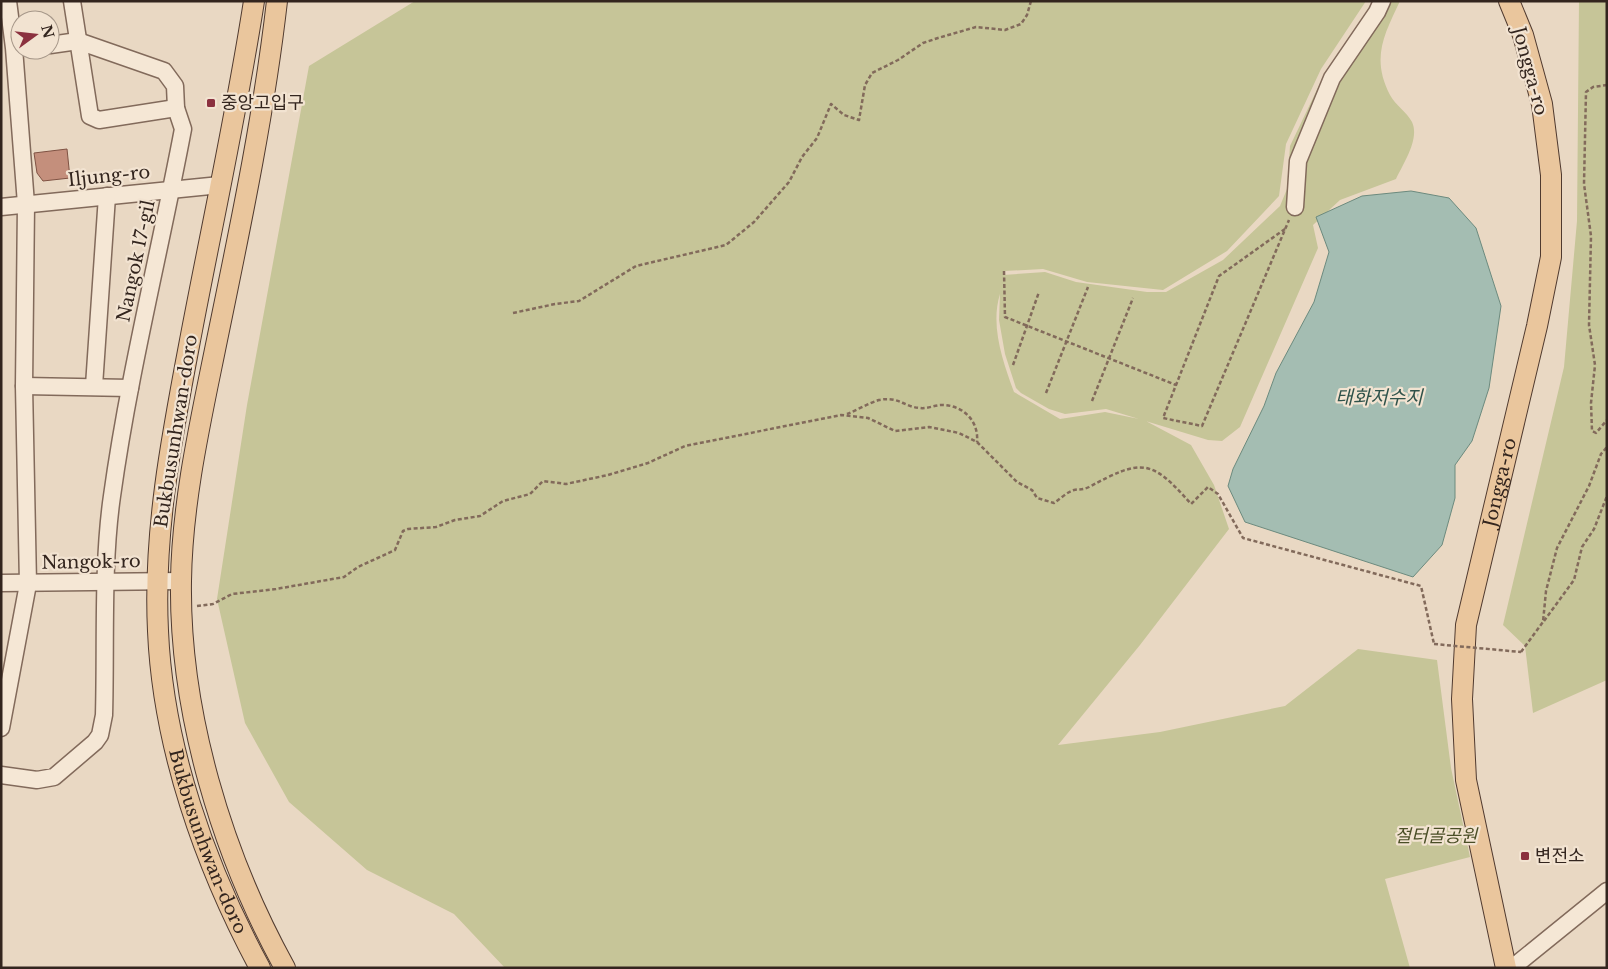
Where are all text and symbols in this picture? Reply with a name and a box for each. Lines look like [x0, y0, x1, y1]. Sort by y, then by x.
north arrow [10, 10, 60, 60]
street label: Jongga-ro [1507, 22, 1552, 118]
text: N [37, 23, 58, 40]
place label: 중앙고입구 [221, 92, 304, 114]
marker: 중앙고입구 [205, 97, 217, 109]
street label: Iljung-ro [67, 161, 151, 191]
street label: Nangok 17-gil [112, 198, 160, 324]
street label: Bukbusunhwan-doro [150, 333, 202, 529]
water label: 태화저수지 [1335, 386, 1424, 409]
street label: Jongga-ro [1478, 436, 1521, 531]
street label: Nangok-ro [41, 550, 141, 574]
street label: Bukbusunhwan-doro [164, 747, 252, 937]
park label: 절터골공원 [1395, 825, 1479, 847]
place label: 변전소 [1535, 845, 1585, 867]
marker: 변전소 [1519, 850, 1531, 862]

